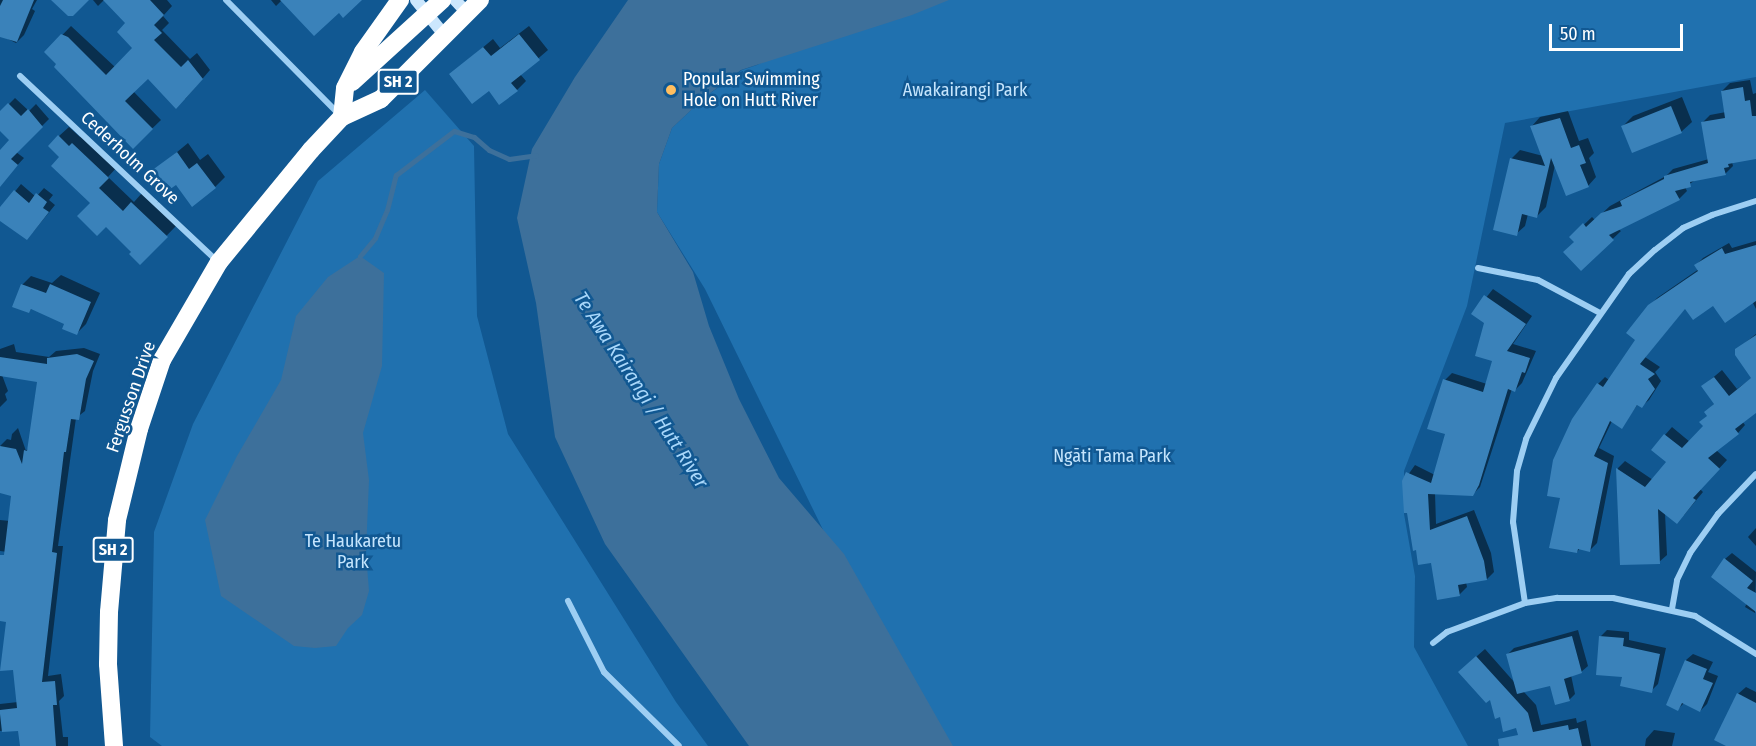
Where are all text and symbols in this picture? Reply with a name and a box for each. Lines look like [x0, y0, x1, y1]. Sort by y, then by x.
scale bar [1552, 12, 1686, 50]
text: 50 m [1560, 23, 1596, 45]
road number: SH 2 [377, 69, 419, 95]
place label: Popular Swimming Hole on Hutt River [683, 69, 820, 112]
park label: Awakairangi Park [903, 79, 1027, 101]
marker: Popular Swimming Hole on Hutt River [664, 83, 678, 97]
street label: Cederholm Grove [76, 107, 184, 209]
water label: Te Awa Kairangi / Hutt River [569, 287, 713, 493]
street label: Fergusson Drive [102, 338, 160, 456]
park label: Ngāti Tama Park [1053, 445, 1171, 467]
park label: Te Haukaretu Park [305, 531, 401, 574]
road number: SH 2 [92, 537, 134, 563]

